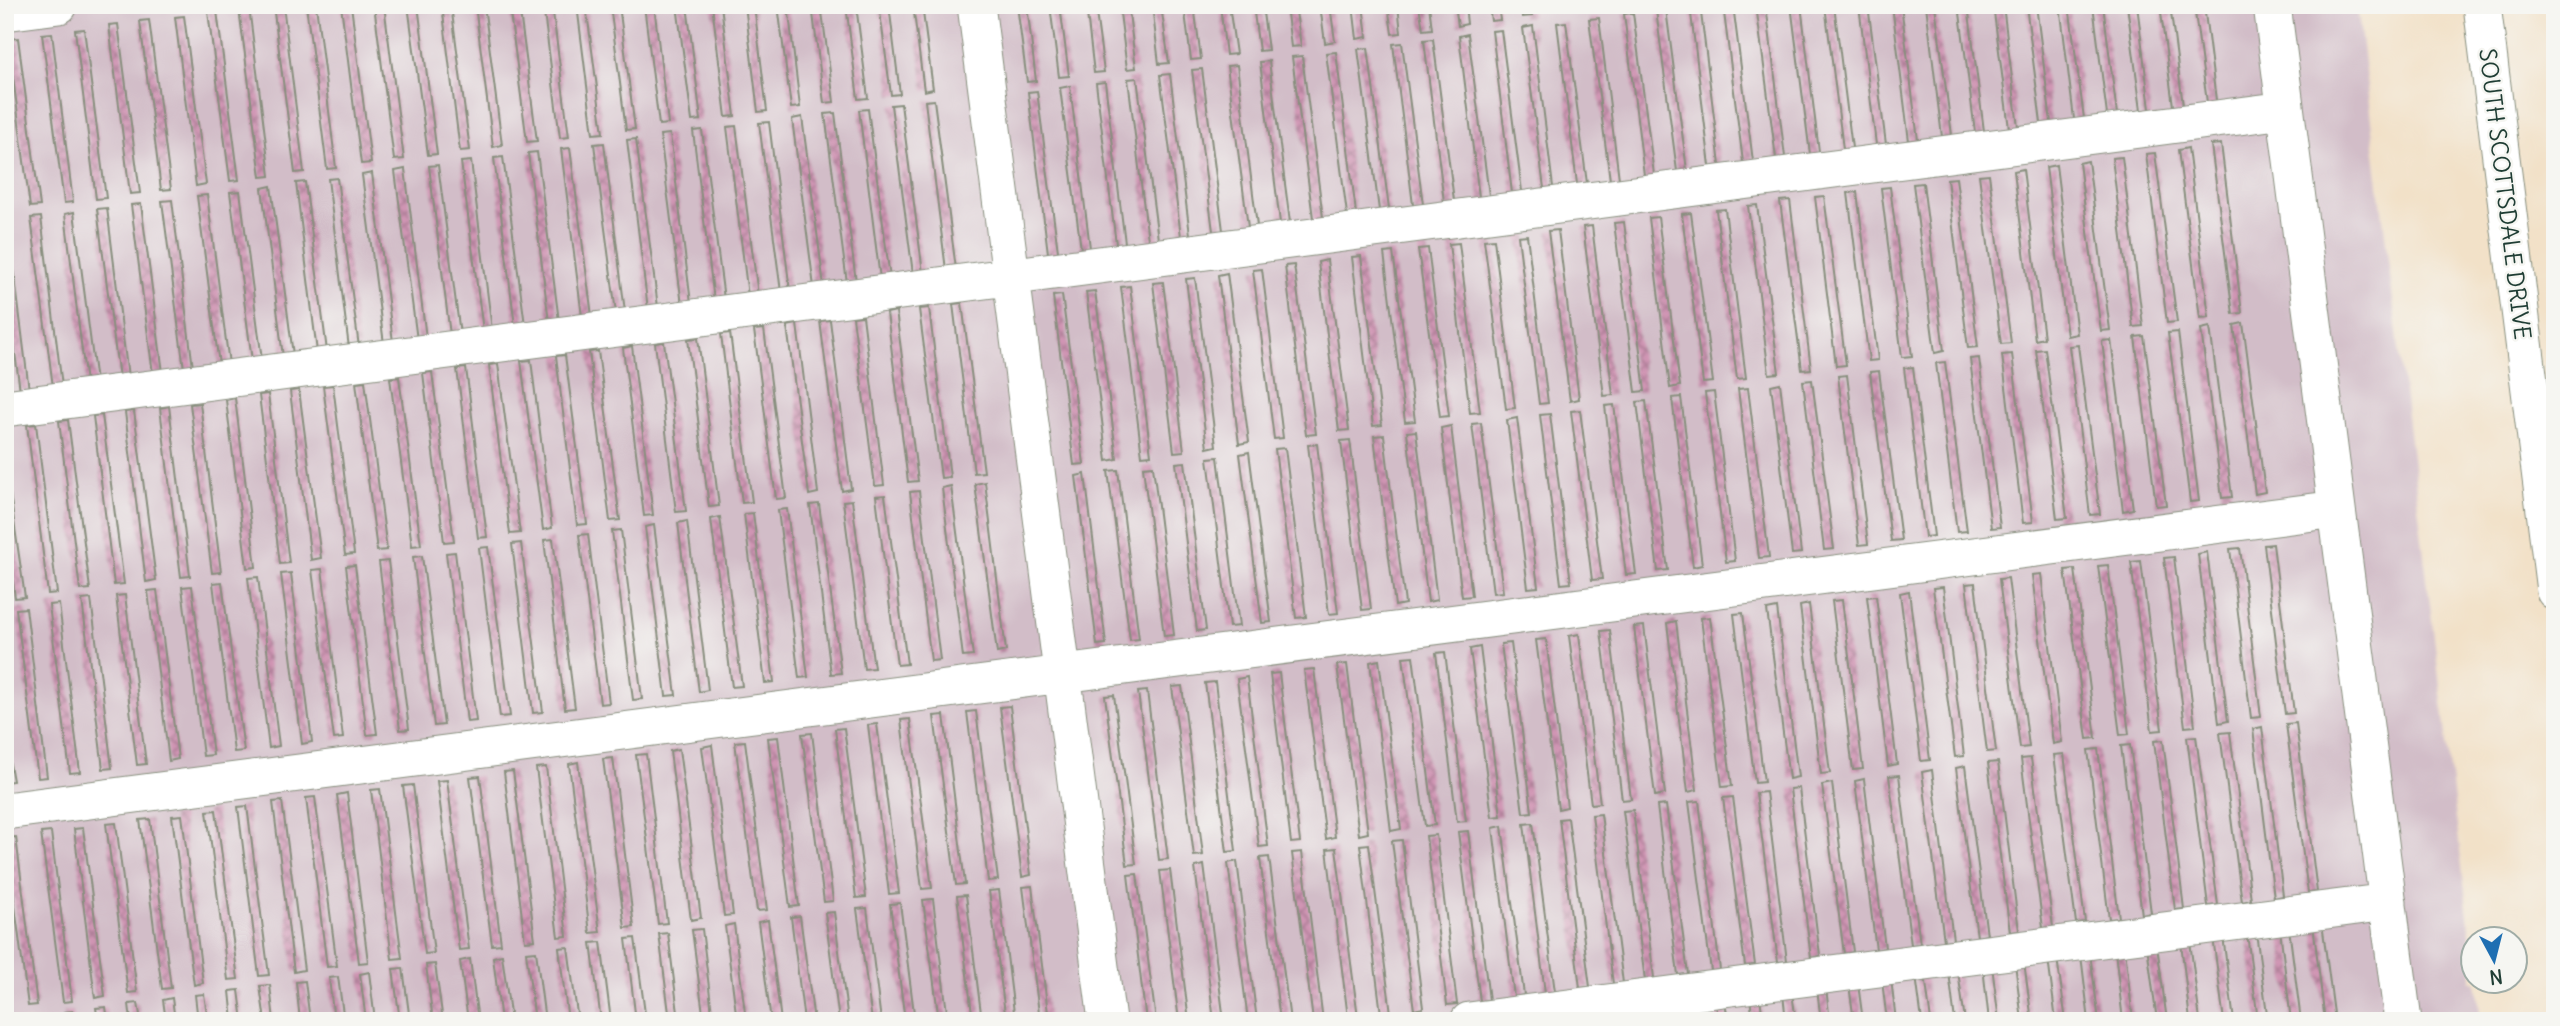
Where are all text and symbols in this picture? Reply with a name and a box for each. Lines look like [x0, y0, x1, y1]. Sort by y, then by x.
street label: SOUTH SCOTTSDALE DRIVE [2473, 47, 2538, 341]
north arrow [2458, 925, 2528, 995]
text: N [2488, 964, 2504, 990]

